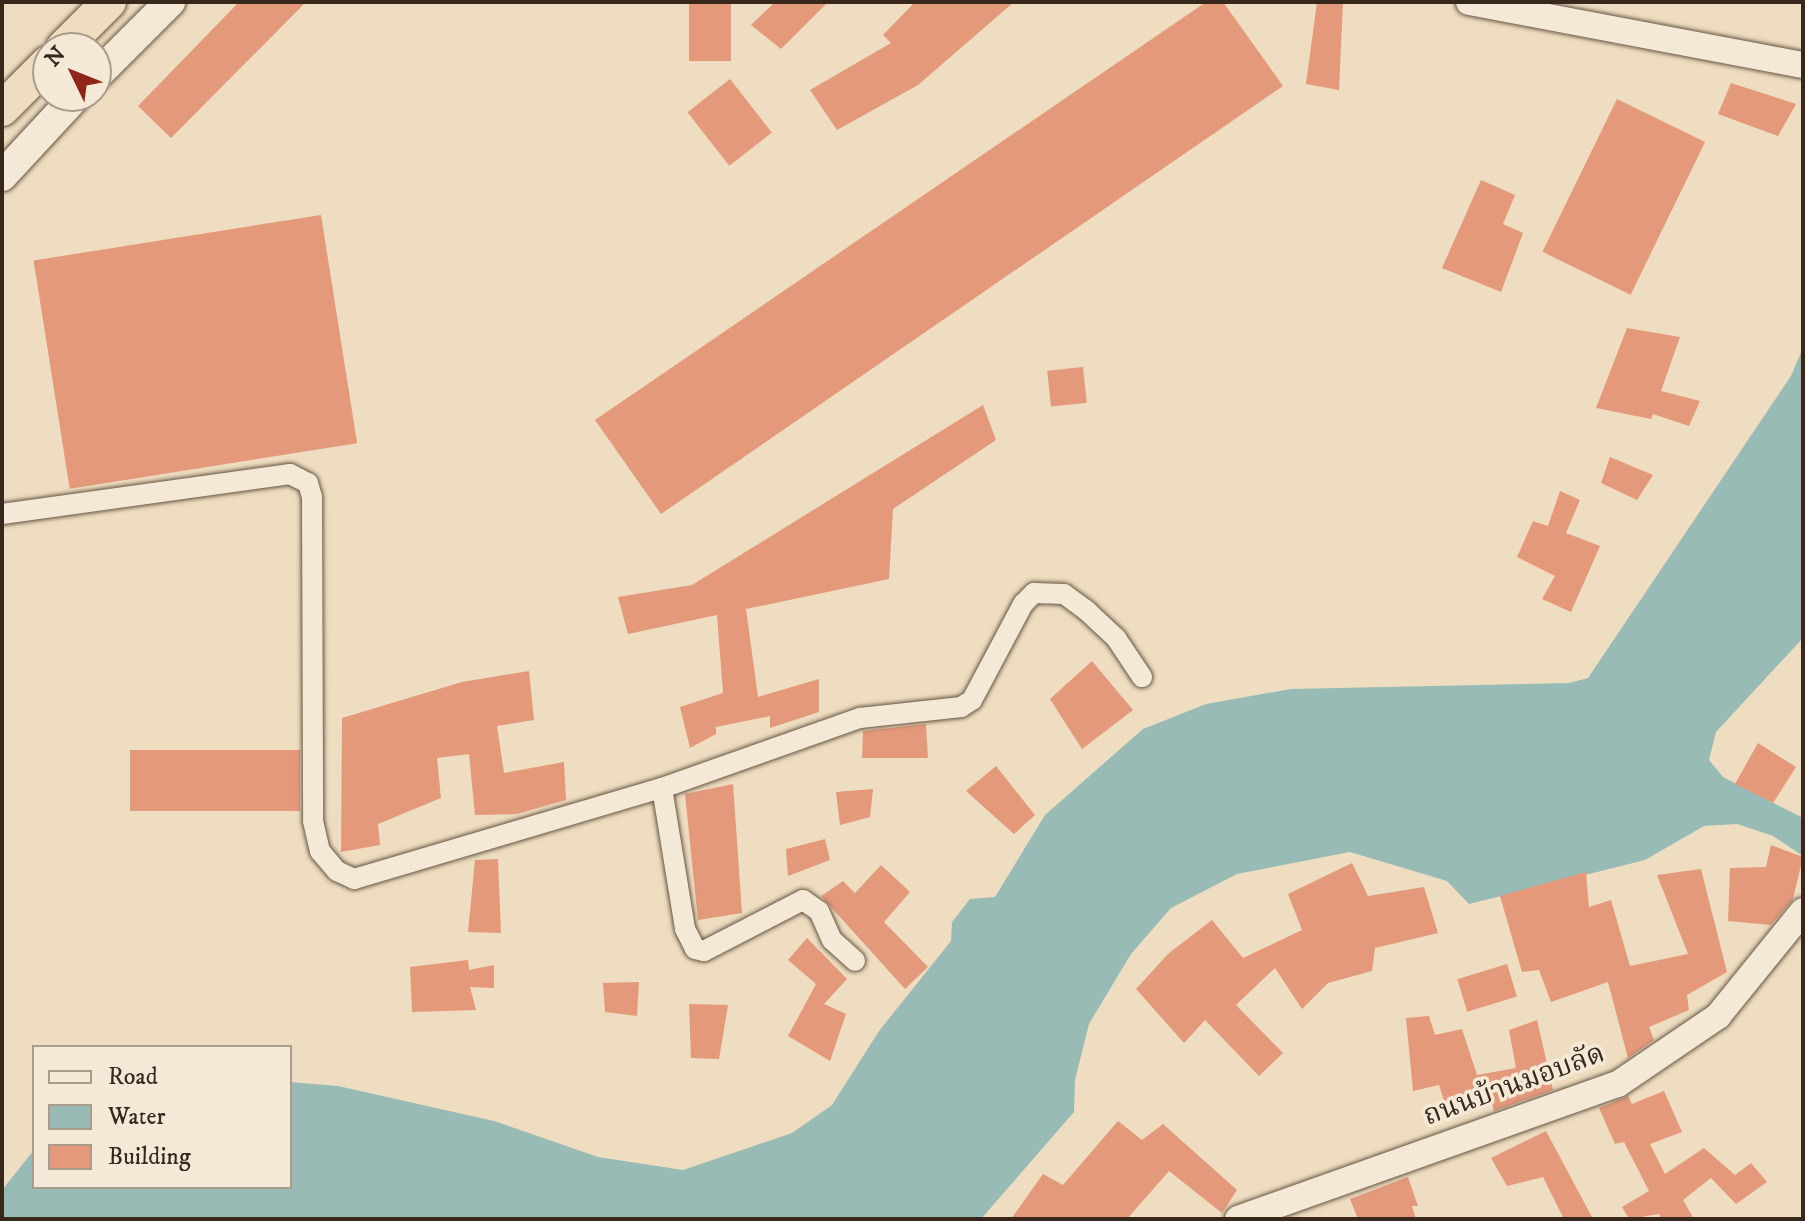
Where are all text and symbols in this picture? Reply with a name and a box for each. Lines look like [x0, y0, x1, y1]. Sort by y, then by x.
north arrow [32, 32, 112, 112]
text: N [40, 41, 72, 72]
street label: ถนนบ้านมอบลัด [1419, 1037, 1609, 1133]
legend [32, 1045, 292, 1189]
text: Road [108, 1062, 158, 1092]
text: Water [108, 1102, 165, 1132]
text: Building [108, 1142, 191, 1172]

